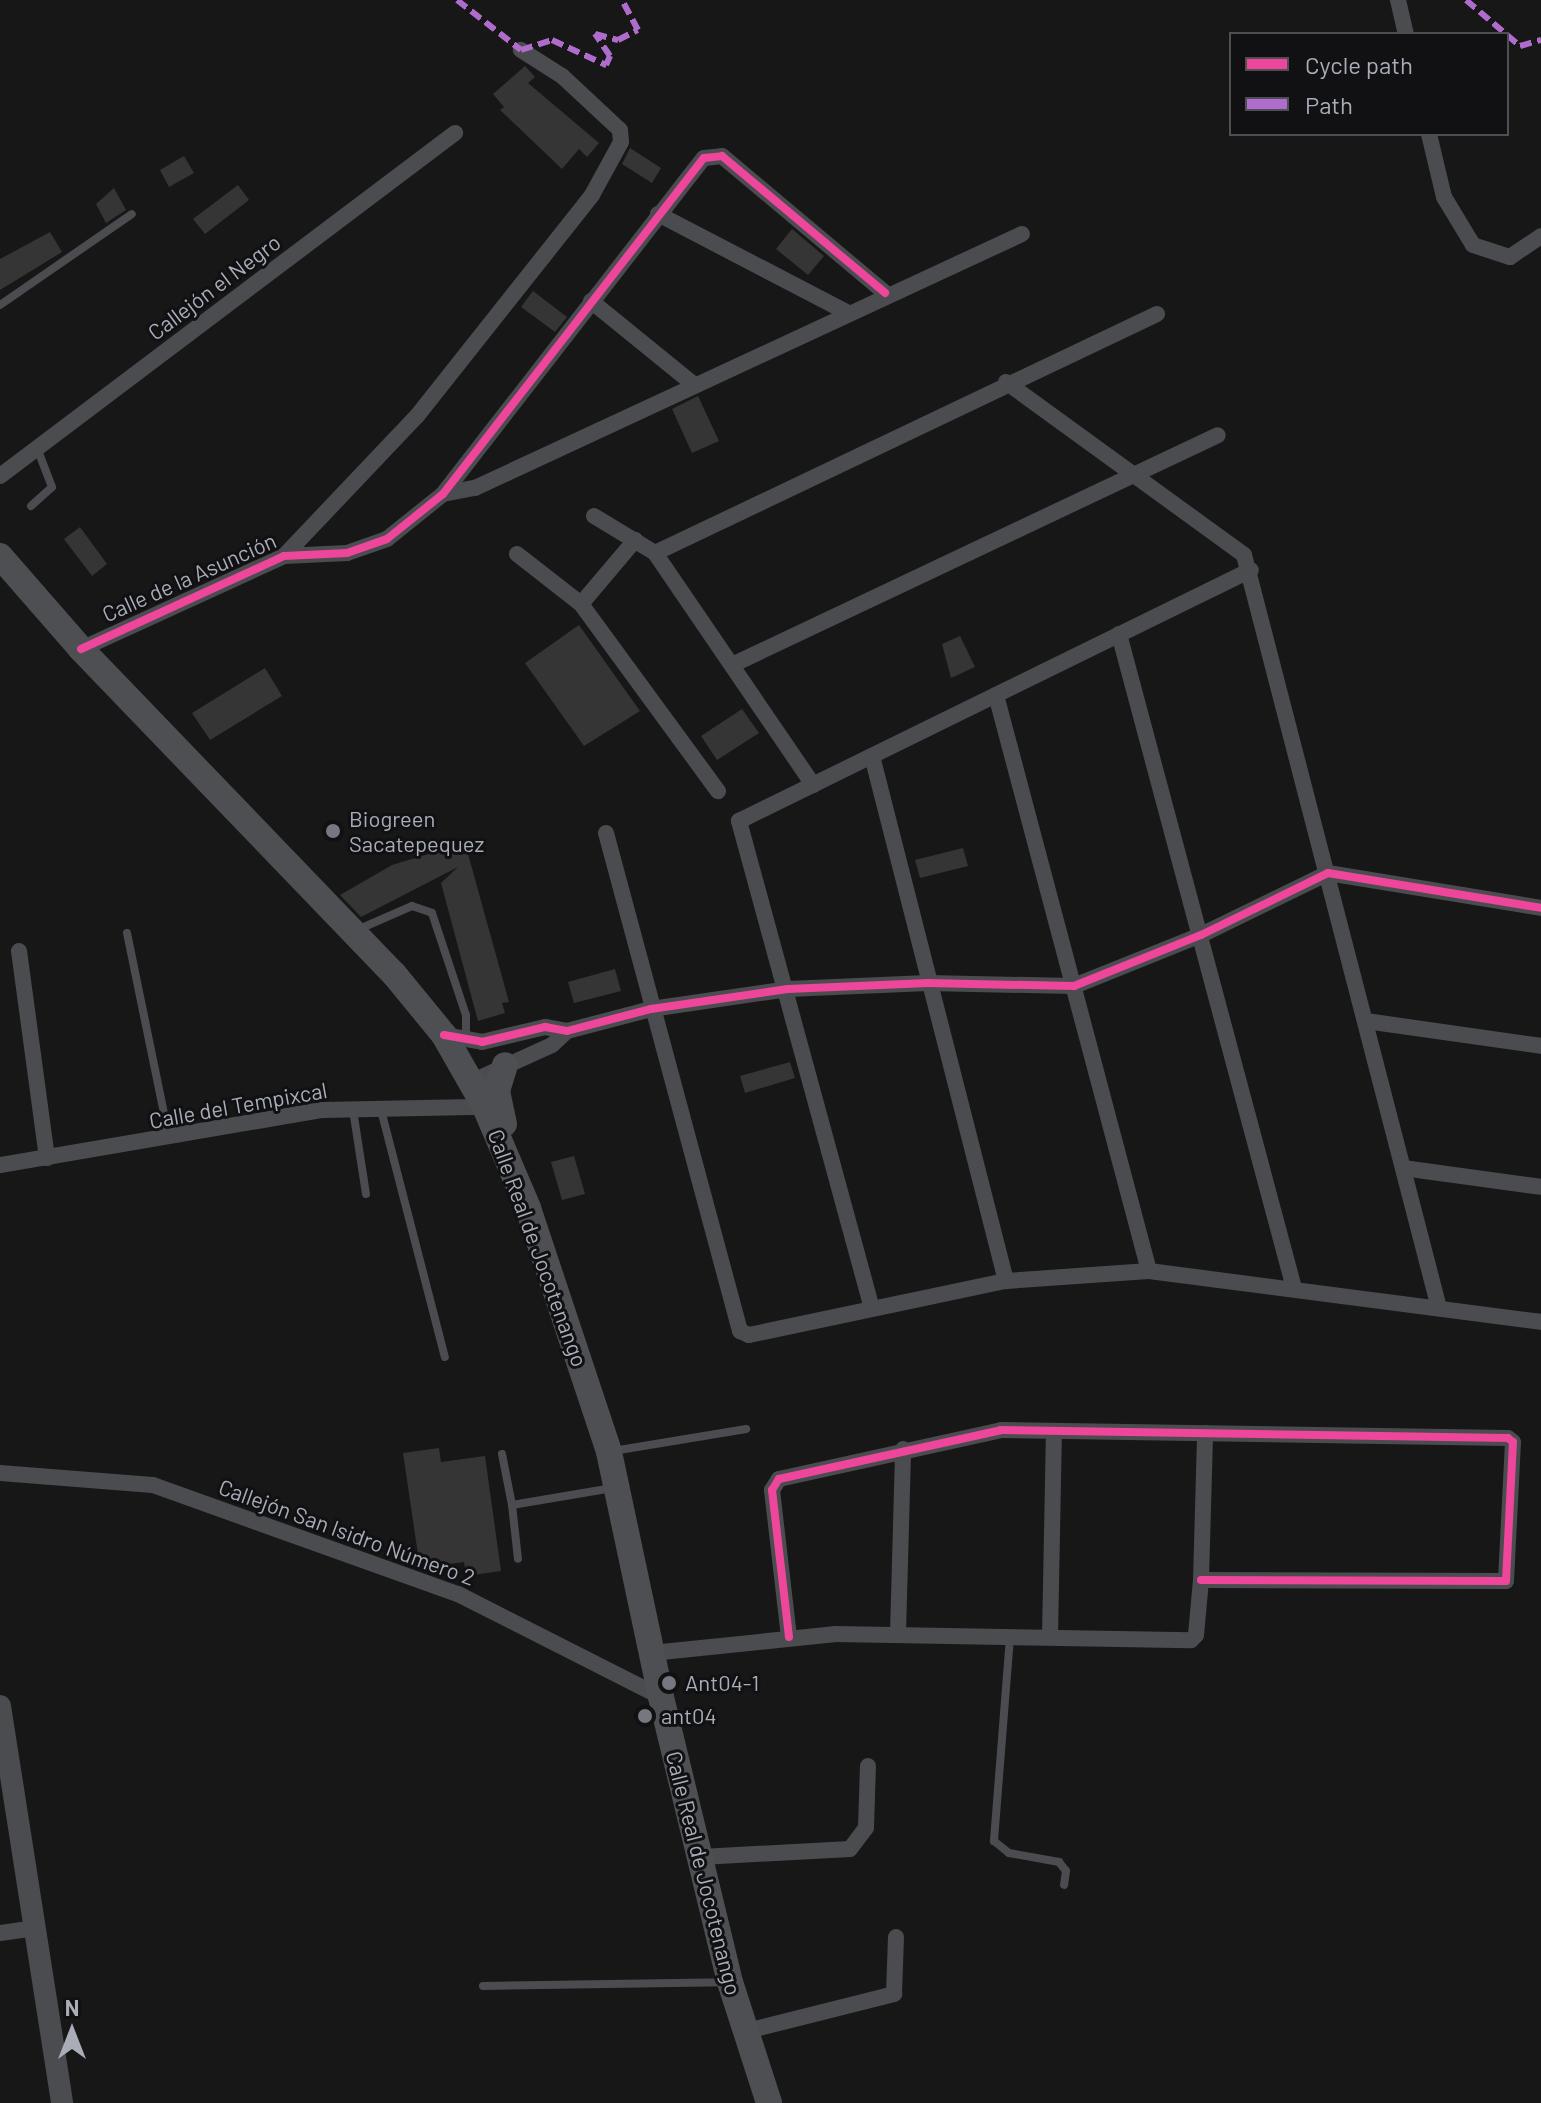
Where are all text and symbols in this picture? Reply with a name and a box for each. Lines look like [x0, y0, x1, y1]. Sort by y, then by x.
legend [1229, 32, 1509, 136]
text: Cycle path [1305, 50, 1413, 79]
text: Path [1305, 90, 1353, 119]
street label: Callejón el Negro [142, 229, 286, 345]
street label: Calle de la Asunción [98, 527, 280, 627]
place label: Biogreen Sacatepequez [349, 805, 484, 856]
marker: Biogreen Sacatepequez [324, 822, 342, 840]
street label: Calle del Tempixcal [147, 1076, 329, 1134]
street label: Calle Real de Jocotenango [483, 1126, 593, 1370]
street label: Callejón San Isidro Número 2 [215, 1473, 479, 1591]
place label: Ant04-1 [685, 1670, 759, 1696]
marker: Ant04-1 [660, 1674, 678, 1692]
place label: ant04 [661, 1703, 717, 1729]
marker: ant04 [636, 1707, 654, 1725]
street label: Calle Real de Jocotenango [661, 1748, 747, 1998]
north arrow [32, 1991, 112, 2071]
text: N [65, 1994, 79, 2020]

